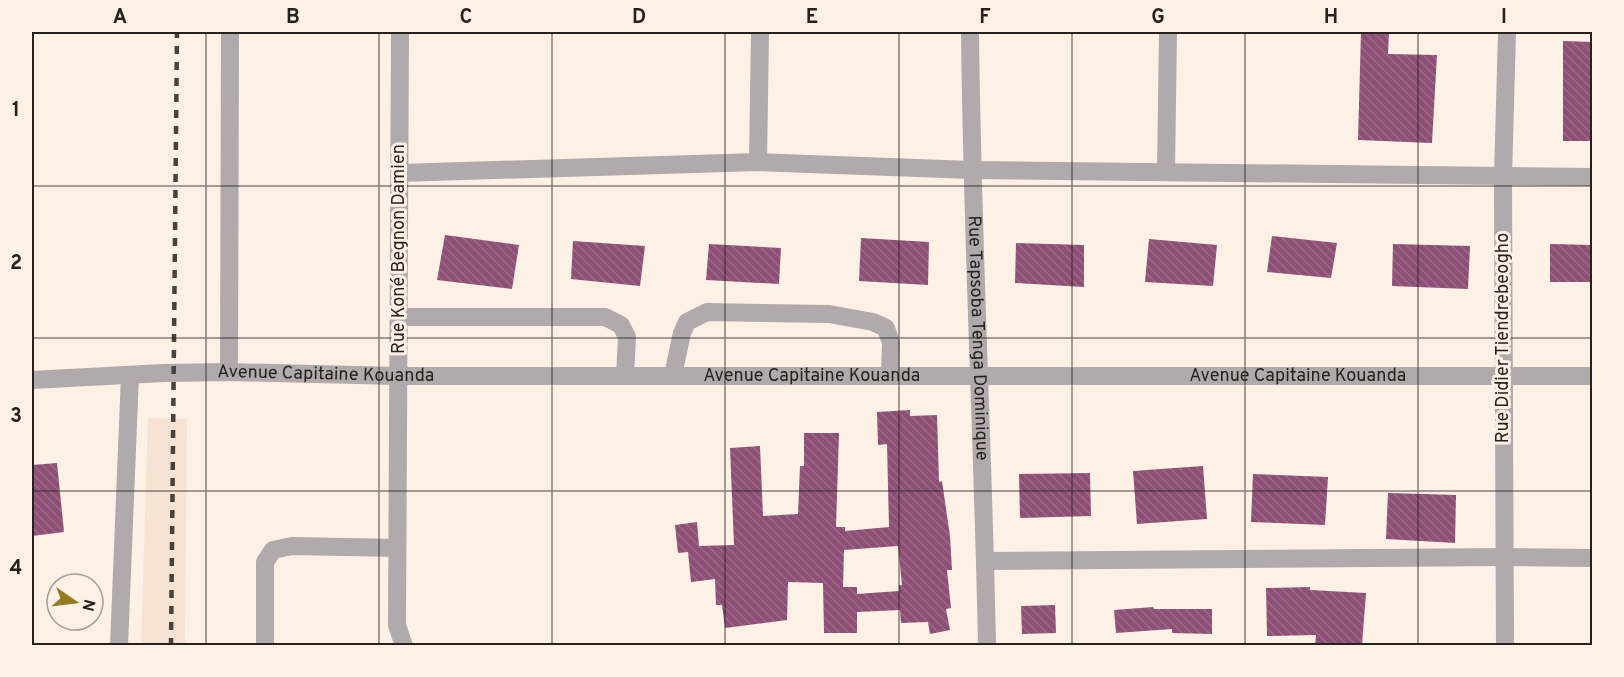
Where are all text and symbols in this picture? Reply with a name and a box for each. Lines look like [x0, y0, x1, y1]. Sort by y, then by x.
text: A [113, 5, 127, 31]
text: B [286, 5, 300, 31]
text: C [460, 5, 472, 31]
text: D [632, 5, 646, 31]
text: E [806, 5, 818, 31]
text: F [979, 5, 991, 31]
text: G [1151, 5, 1165, 31]
text: H [1324, 5, 1338, 31]
text: I [1501, 5, 1507, 31]
text: 1 [12, 98, 20, 124]
street label: Rue Koné Begnon Damien [388, 144, 411, 354]
street label: Rue Tapsoba Tenga Dominique [962, 215, 993, 461]
street label: Rue Didier Tiendrebeogho [1492, 233, 1515, 443]
text: 2 [10, 251, 22, 277]
street label: Avenue Capitaine Kouanda [217, 360, 434, 388]
street label: Avenue Capitaine Kouanda [703, 365, 920, 388]
street label: Avenue Capitaine Kouanda [1189, 365, 1406, 388]
text: 3 [10, 404, 22, 430]
text: 4 [10, 556, 22, 582]
north arrow [45, 572, 105, 632]
text: N [77, 597, 99, 613]

